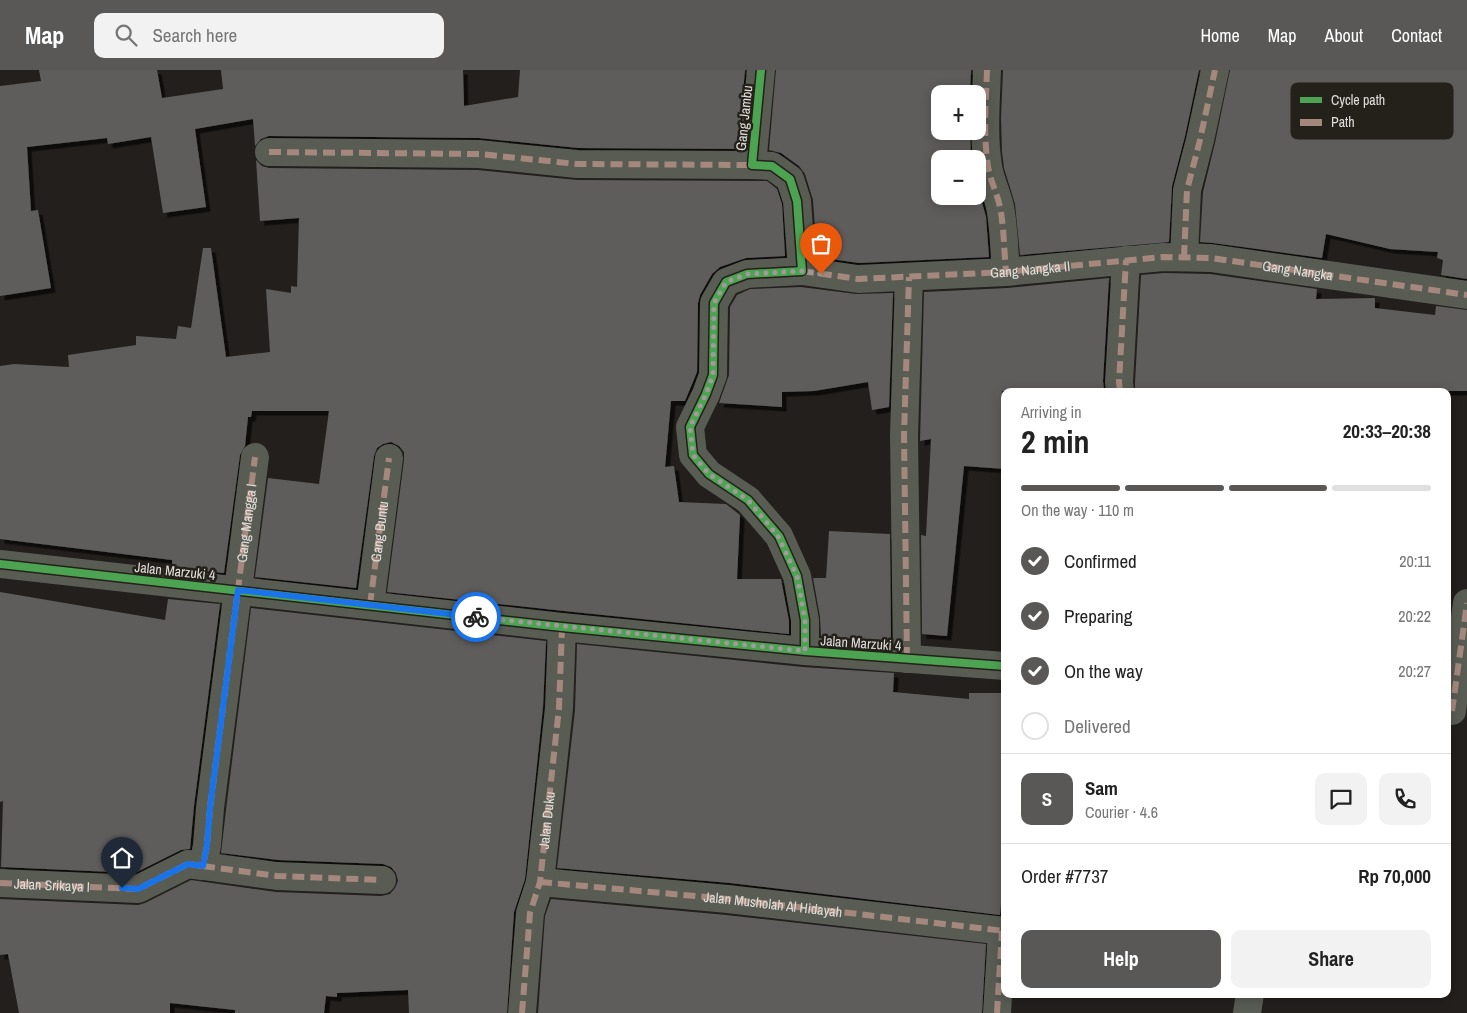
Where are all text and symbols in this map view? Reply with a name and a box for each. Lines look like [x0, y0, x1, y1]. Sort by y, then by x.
search box [94, 13, 444, 58]
text: Map [25, 19, 64, 51]
icon: search [112, 21, 140, 49]
text: Search here [152, 22, 237, 48]
text: Home [1200, 23, 1240, 48]
text: Map [1268, 23, 1297, 48]
text: About [1325, 23, 1363, 48]
text: Contact [1391, 23, 1442, 48]
legend [1290, 82, 1454, 140]
street label: Gang Jambu [732, 84, 756, 152]
map controls [931, 85, 986, 205]
button: + [931, 85, 986, 140]
text: Cycle path [1331, 91, 1385, 109]
text: Path [1331, 113, 1355, 131]
button: − [931, 150, 986, 205]
pin [800, 223, 842, 274]
icon: bag [807, 230, 835, 258]
street label: Gang Nangka II [990, 257, 1071, 282]
street label: Gang Nangka [1261, 257, 1335, 285]
text: Arriving in [1021, 401, 1082, 423]
text: 20:33–20:38 [1343, 418, 1431, 444]
text: 2 min [1021, 420, 1090, 463]
street label: Gang Mangga I [233, 483, 261, 563]
text: On the way · 110 m [1021, 499, 1134, 521]
street label: Gang Buntu [367, 500, 392, 563]
icon: check [1021, 547, 1049, 575]
text: Confirmed [1064, 548, 1137, 574]
text: 20:11 [1399, 550, 1431, 572]
street label: Jalan Marzuki 4 [134, 558, 217, 584]
courier [451, 592, 501, 642]
icon: check [1021, 602, 1049, 630]
icon: bike [462, 603, 490, 631]
text: Preparing [1064, 603, 1132, 629]
text: 20:22 [1398, 605, 1431, 627]
street label: Jalan Marzuki 4 [820, 631, 903, 655]
icon: check [1021, 657, 1049, 685]
text: On the way [1064, 658, 1143, 684]
text: 20:27 [1398, 660, 1431, 682]
text: Delivered [1064, 713, 1131, 739]
button: chat [1315, 773, 1367, 825]
button: phone [1379, 773, 1431, 825]
text: Sam [1085, 775, 1118, 801]
text: S [1042, 786, 1052, 812]
street label: Jalan Duku [535, 791, 559, 850]
text: Courier · 4.6 [1085, 801, 1158, 823]
pin [101, 837, 143, 888]
icon: home [108, 844, 136, 872]
text: Order #7737 [1021, 863, 1108, 889]
text: Rp 70,000 [1358, 863, 1431, 889]
street label: Jalan Srikaya I [14, 875, 90, 896]
street label: Jalan Musholah Al Hidayah [703, 888, 843, 921]
button: Help [1021, 930, 1221, 988]
button: Share [1231, 930, 1431, 988]

